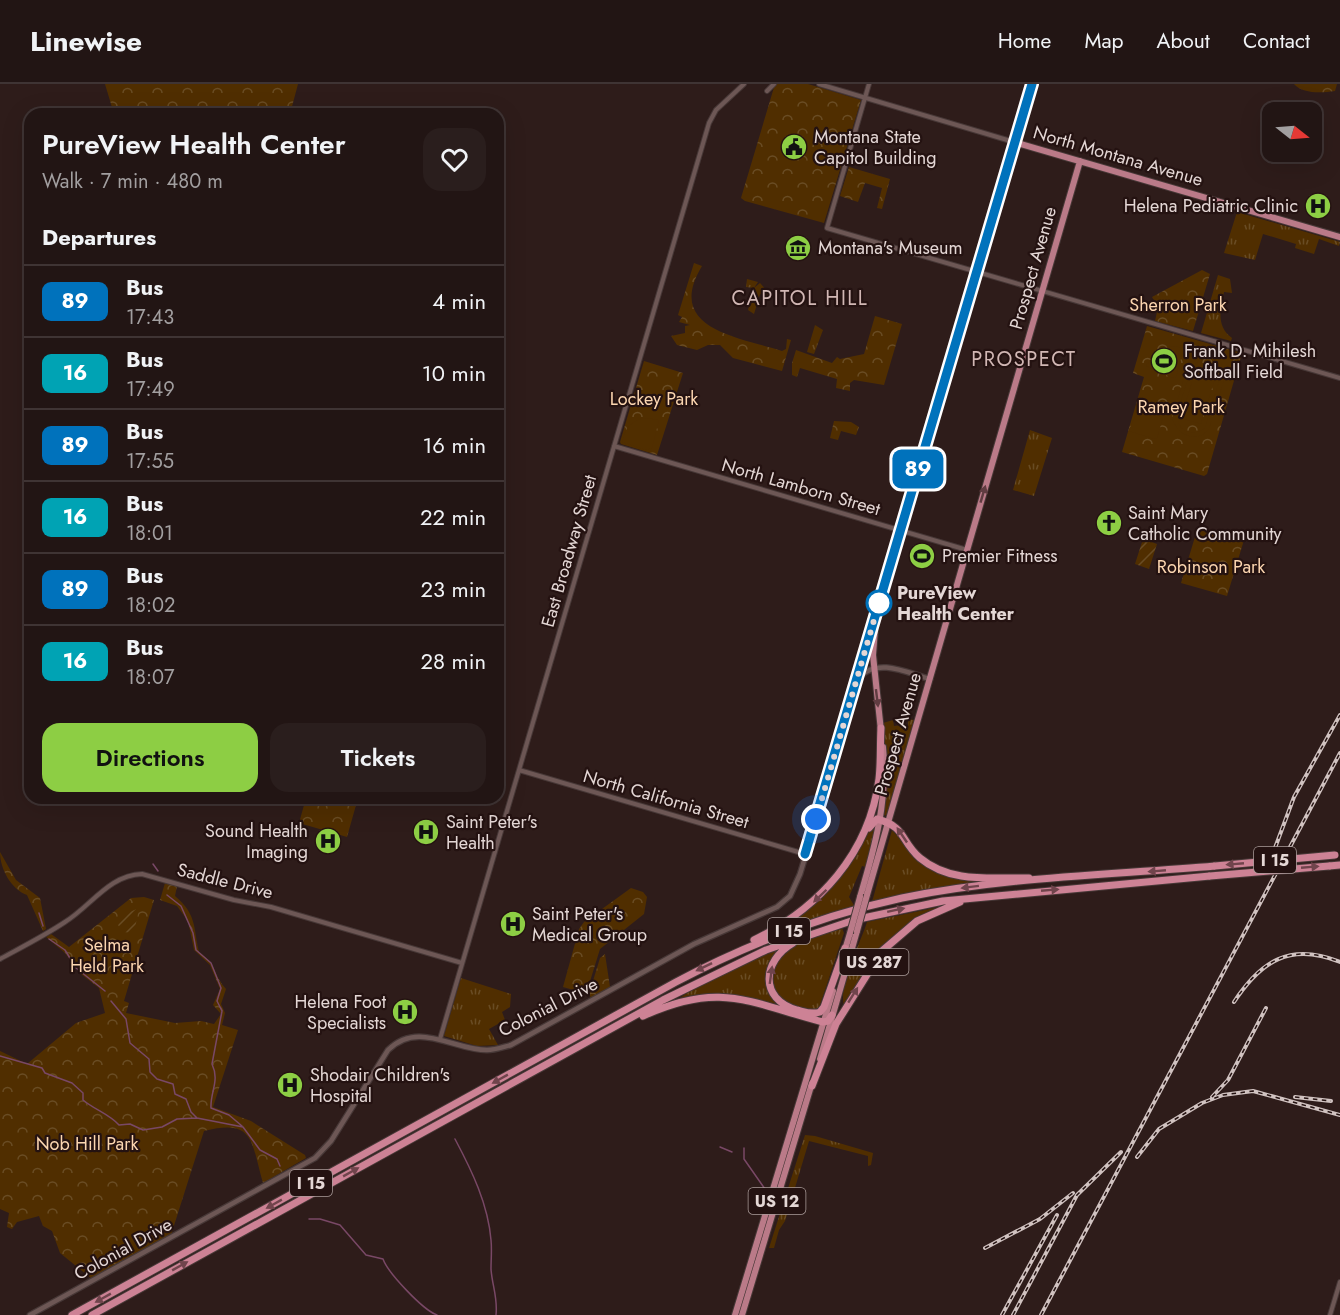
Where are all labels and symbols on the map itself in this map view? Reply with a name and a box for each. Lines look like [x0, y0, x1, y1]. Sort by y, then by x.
north arrow [1262, 102, 1322, 162]
street label: North Montana Avenue [1030, 119, 1206, 193]
place label: Montana State Capitol Building [814, 124, 937, 171]
public building icon: Montana State Capitol Building [779, 132, 809, 162]
hospital icon: Helena Pediatric Clinic [1303, 191, 1333, 221]
place label: Helena Pediatric Clinic [1124, 193, 1298, 219]
street label: Prospect Avenue [1003, 204, 1063, 332]
museum icon: Montana's Museum [783, 233, 813, 263]
place label: Montana's Museum [818, 235, 962, 261]
district label: CAPITOL HILL [732, 284, 868, 313]
park label: Sherron Park [1129, 292, 1227, 318]
place label: Frank D. Mihilesh Softball Field [1184, 338, 1316, 385]
district label: PROSPECT [971, 345, 1077, 374]
sports icon: Frank D. Mihilesh Softball Field [1149, 346, 1179, 376]
park label: Lockey Park [610, 386, 698, 412]
park label: Ramey Park [1137, 394, 1225, 420]
line badge: 89 [891, 450, 945, 488]
street label: North Lamborn Street [719, 452, 884, 522]
street label: East Broadway Street [535, 471, 603, 630]
one-way arrow [979, 485, 988, 503]
place label: Saint Mary Catholic Community [1128, 500, 1282, 547]
church icon: Saint Mary Catholic Community [1094, 508, 1124, 538]
sports icon: Premier Fitness [907, 541, 937, 571]
place label: Premier Fitness [942, 543, 1057, 569]
park label: Robinson Park [1157, 554, 1265, 580]
place label: PureView Health Center [897, 580, 1015, 627]
marker: PureView Health Center [866, 590, 892, 616]
street label: Prospect Avenue [868, 670, 928, 798]
one-way arrow [873, 688, 882, 707]
street label: North California Street [580, 763, 753, 835]
your location [801, 804, 831, 834]
place label: Saint Peter's Health [446, 809, 537, 856]
hospital icon: Saint Peter's Health [411, 817, 441, 847]
place label: Sound Health Imaging [205, 818, 308, 865]
hospital icon: Sound Health Imaging [313, 826, 343, 856]
one-way arrow [896, 828, 908, 844]
road number: I 15 [1254, 847, 1296, 873]
street label: Saddle Drive [174, 857, 276, 905]
one-way arrow [1225, 859, 1244, 869]
one-way arrow [1301, 863, 1320, 872]
one-way arrow [1147, 866, 1166, 876]
one-way arrow [961, 883, 980, 892]
one-way arrow [1041, 885, 1060, 895]
one-way arrow [812, 889, 827, 903]
place label: Saint Peter's Medical Group [532, 901, 647, 948]
one-way arrow [887, 905, 906, 914]
hospital icon: Saint Peter's Medical Group [498, 909, 528, 939]
road number: I 15 [768, 918, 810, 944]
park label: Selma Held Park [70, 932, 144, 979]
road number: US 287 [840, 949, 908, 975]
one-way arrow [696, 962, 713, 972]
one-way arrow [767, 965, 776, 984]
street label: Colonial Drive [494, 971, 602, 1043]
one-way arrow [848, 987, 859, 1003]
place label: Helena Foot Specialists [295, 989, 387, 1036]
hospital icon: Helena Foot Specialists [390, 997, 420, 1027]
place label: Shodair Children's Hospital [310, 1062, 450, 1109]
hospital icon: Shodair Children's Hospital [275, 1070, 305, 1100]
one-way arrow [491, 1074, 508, 1084]
park label: Nob Hill Park [36, 1131, 138, 1157]
one-way arrow [343, 1167, 360, 1177]
road number: I 15 [290, 1170, 332, 1196]
road number: US 12 [748, 1188, 806, 1214]
one-way arrow [265, 1199, 282, 1209]
street label: Colonial Drive [69, 1211, 177, 1287]
one-way arrow [172, 1262, 189, 1272]
one-way arrow [94, 1293, 111, 1303]

